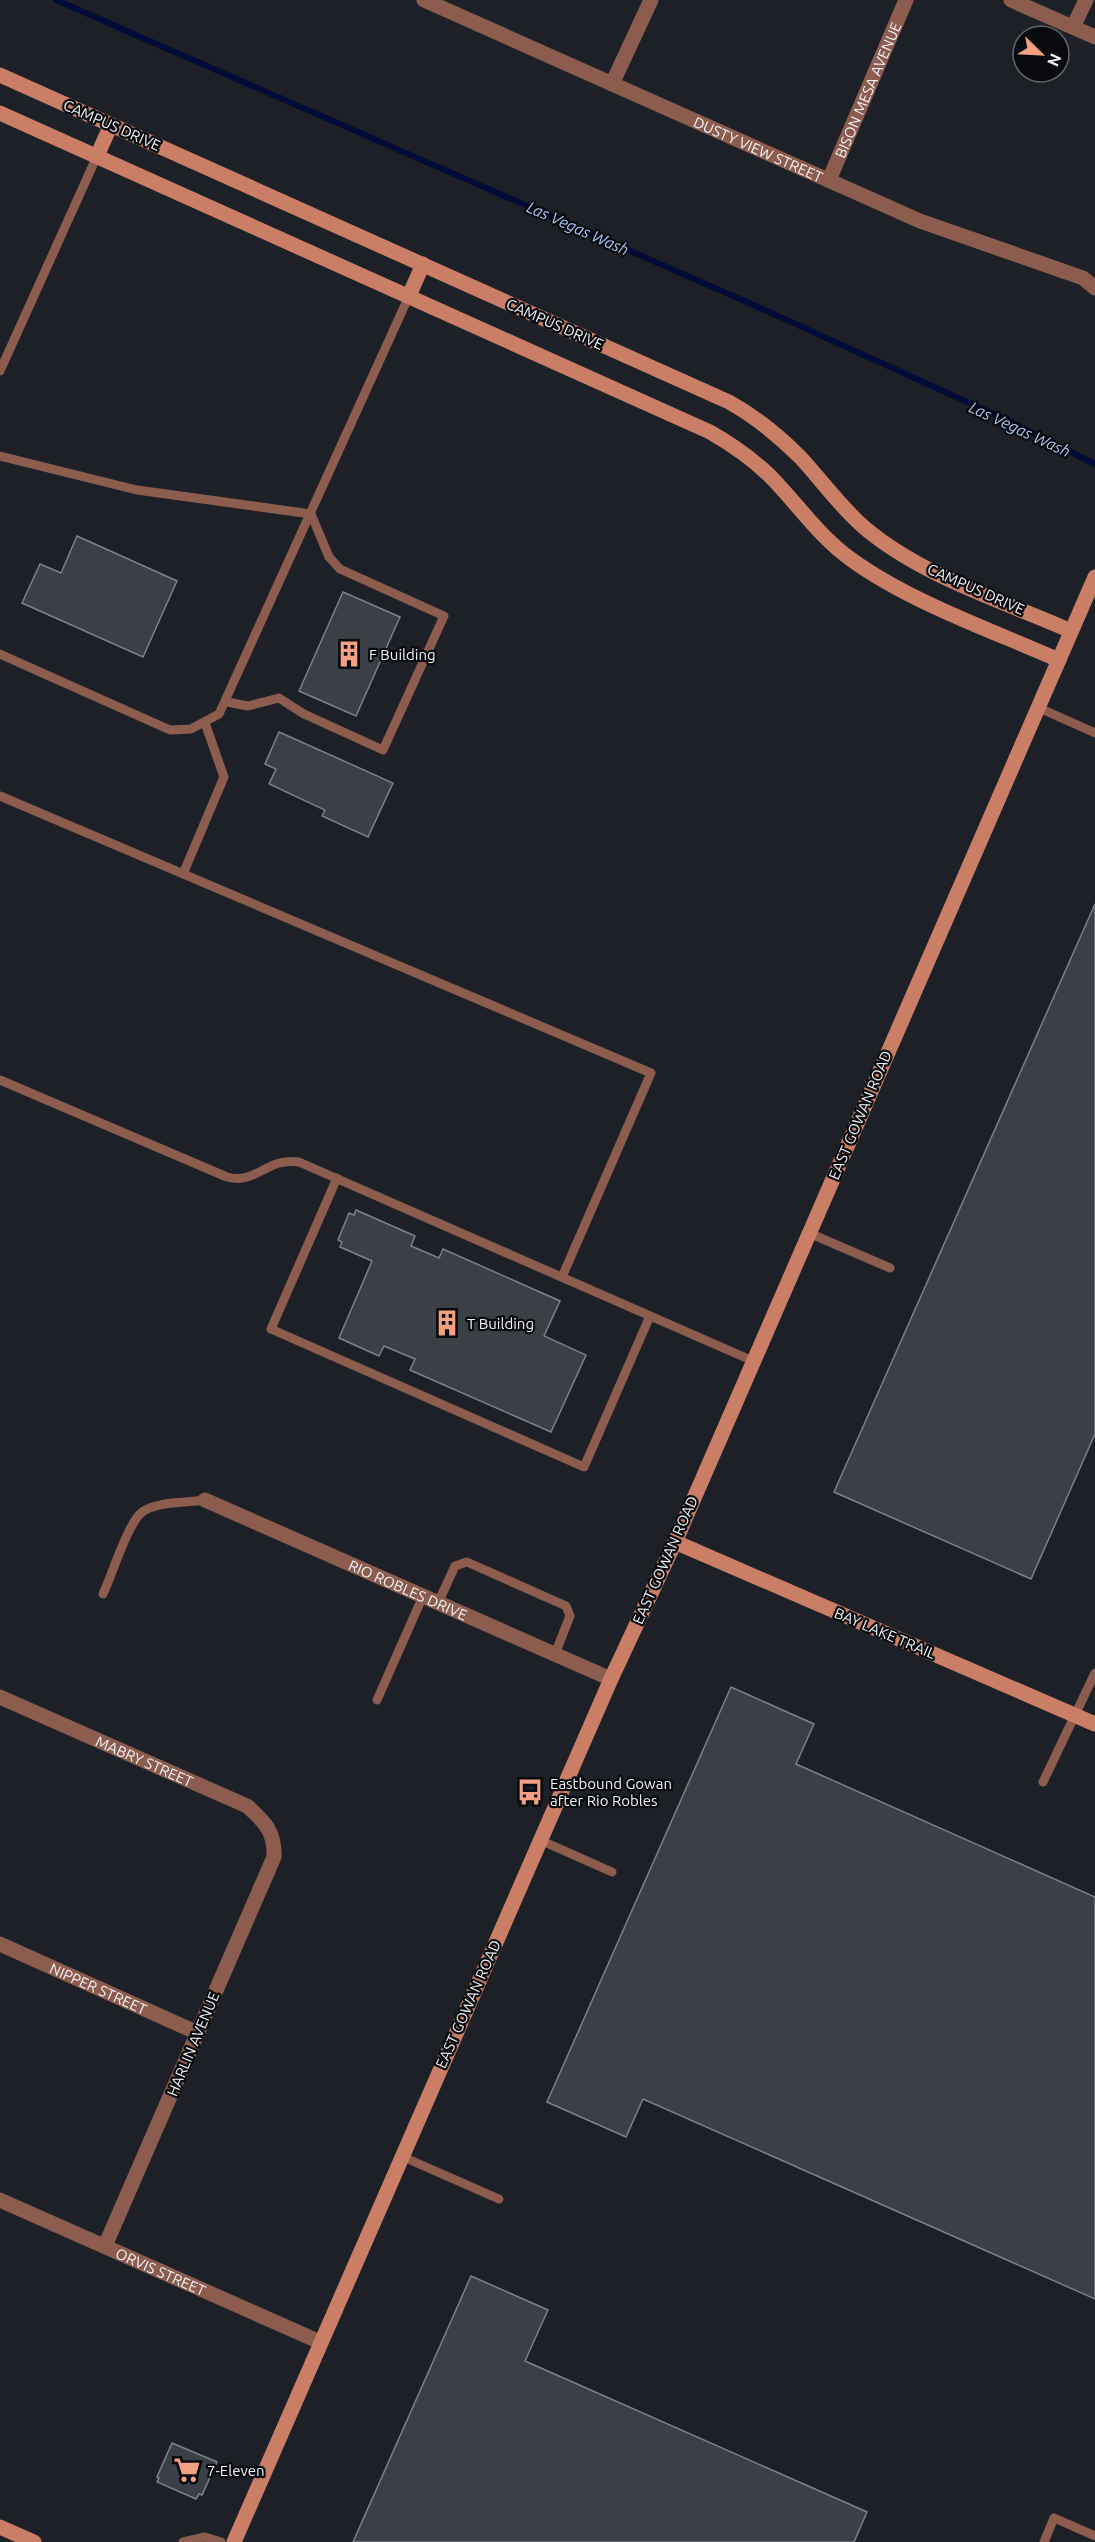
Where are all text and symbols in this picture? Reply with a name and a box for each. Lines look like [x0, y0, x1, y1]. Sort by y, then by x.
street label: BISON MESA AVENUE [831, 19, 904, 160]
north arrow [1011, 24, 1071, 84]
text: N [1044, 51, 1065, 69]
street label: CAMPUS DRIVE [61, 96, 163, 154]
street label: DUSTY VIEW STREET [691, 113, 826, 185]
water label: Las Vegas Wash [524, 197, 632, 259]
street label: CAMPUS DRIVE [504, 295, 606, 353]
water label: Las Vegas Wash [966, 398, 1074, 460]
street label: CAMPUS DRIVE [925, 560, 1027, 618]
building icon: F Building [334, 639, 364, 669]
place label: F Building [369, 646, 436, 663]
street label: EAST GOWAN ROAD [825, 1048, 895, 1182]
building icon: T Building [432, 1308, 462, 1338]
place label: T Building [467, 1315, 534, 1332]
street label: EAST GOWAN ROAD [629, 1493, 701, 1627]
street label: RIO ROBLES DRIVE [346, 1556, 470, 1623]
street label: BAY LAKE TRAIL [832, 1604, 939, 1662]
street label: MABRY STREET [93, 1732, 196, 1790]
place label: Eastbound Gowan after Rio Robles [550, 1775, 672, 1809]
bus stop icon: Eastbound Gowan after Rio Robles [515, 1777, 545, 1807]
street label: EAST GOWAN ROAD [432, 1937, 504, 2071]
street label: NIPPER STREET [47, 1959, 150, 2018]
street label: HARLIN AVENUE [163, 1989, 223, 2099]
street label: ORVIS STREET [113, 2244, 209, 2299]
supermarket icon: 7-Eleven [172, 2455, 202, 2485]
place label: 7-Eleven [207, 2462, 265, 2479]

